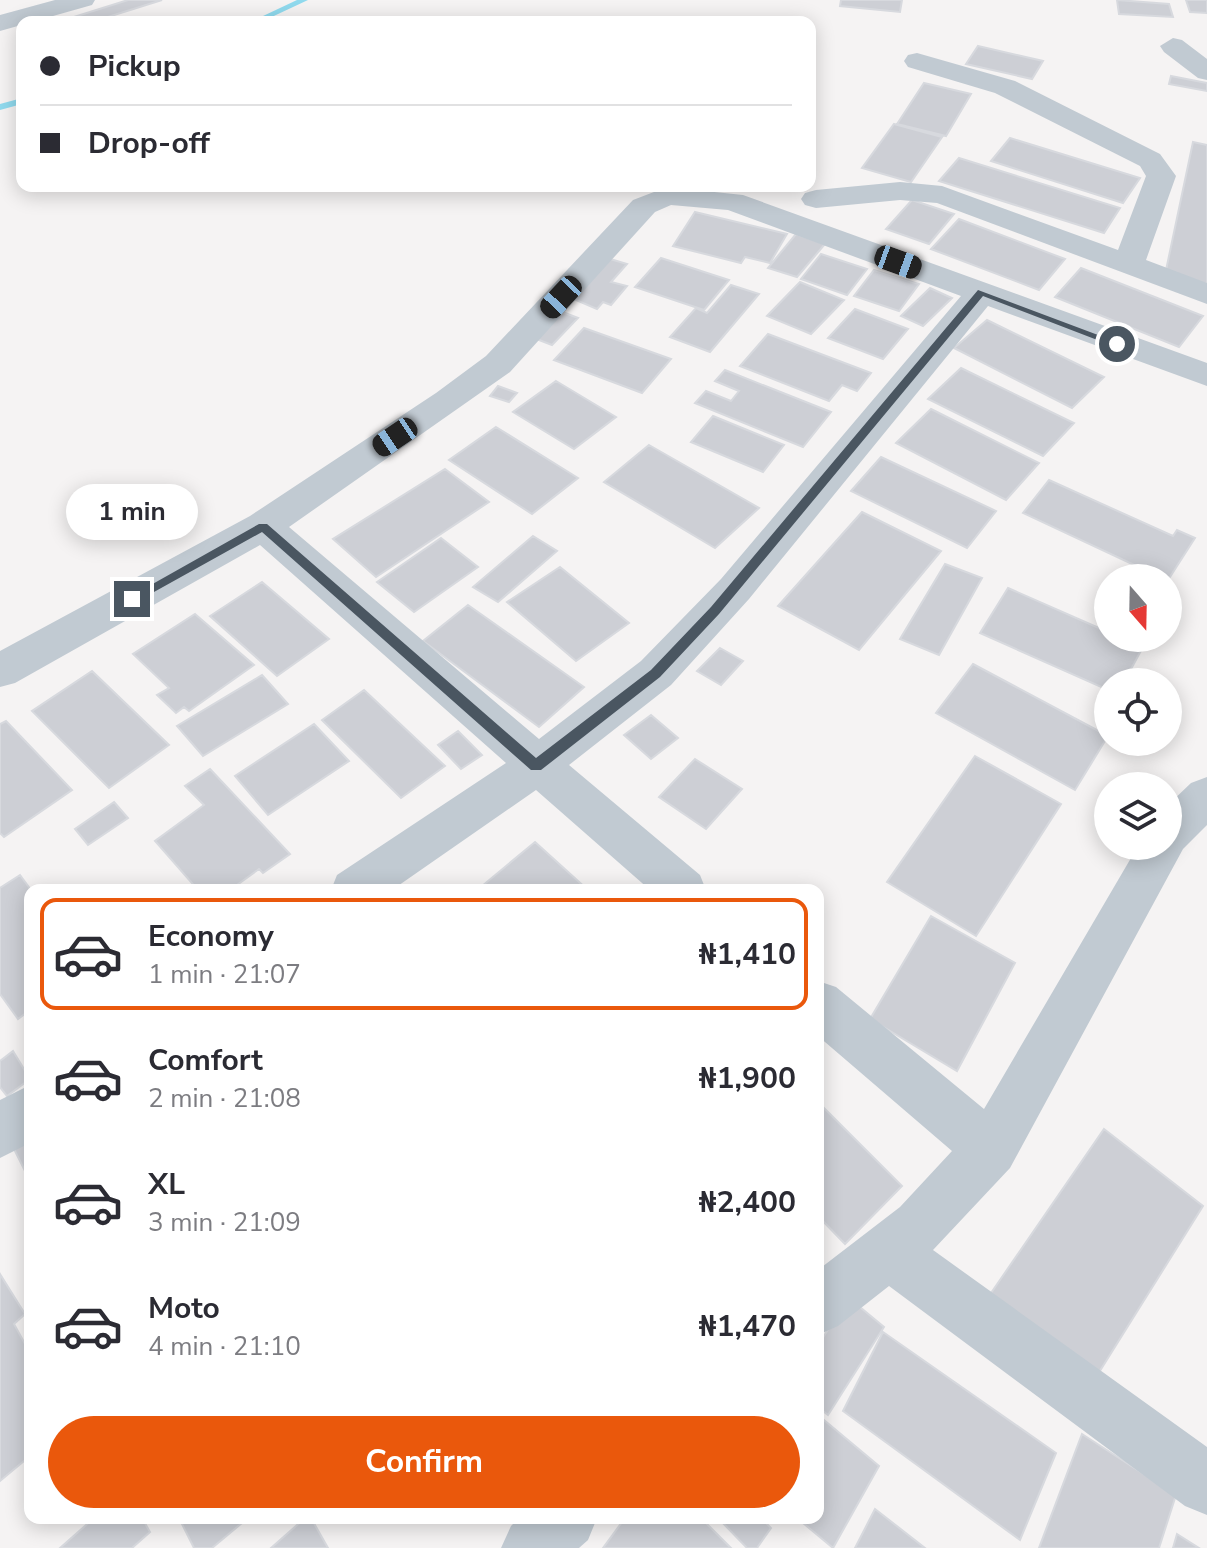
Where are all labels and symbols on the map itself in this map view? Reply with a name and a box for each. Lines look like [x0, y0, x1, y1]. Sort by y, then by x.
car [871, 243, 925, 281]
car [536, 271, 586, 323]
route start [1099, 326, 1135, 362]
car [368, 414, 422, 460]
callout: 1 min [66, 483, 198, 539]
north arrow [1094, 564, 1182, 652]
route end [114, 581, 150, 617]

